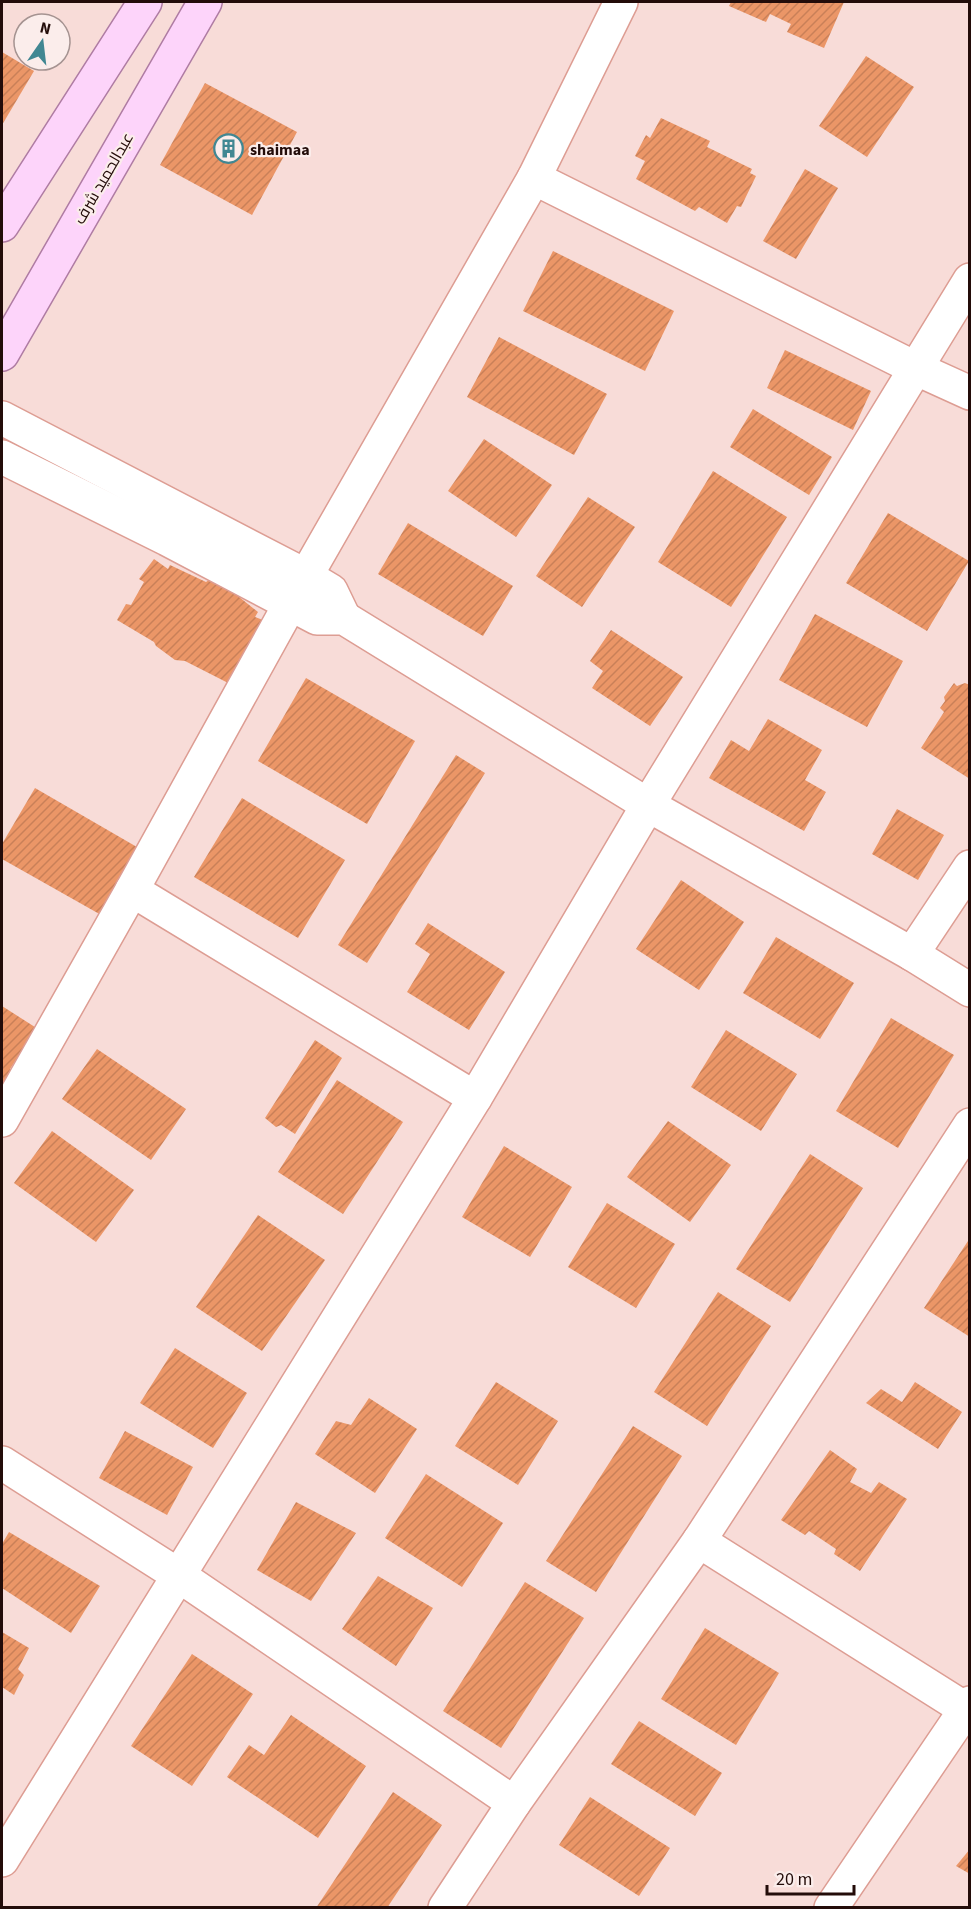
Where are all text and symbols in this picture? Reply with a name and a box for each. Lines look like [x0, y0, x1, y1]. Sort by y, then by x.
north arrow [12, 12, 72, 72]
text: N [38, 16, 53, 40]
street label: عبدالحميد شرف [69, 129, 139, 228]
building icon: shaimaa [213, 133, 245, 165]
place label: shaimaa [250, 139, 310, 161]
scale bar [767, 1858, 854, 1896]
text: 20 m [776, 1867, 812, 1892]

